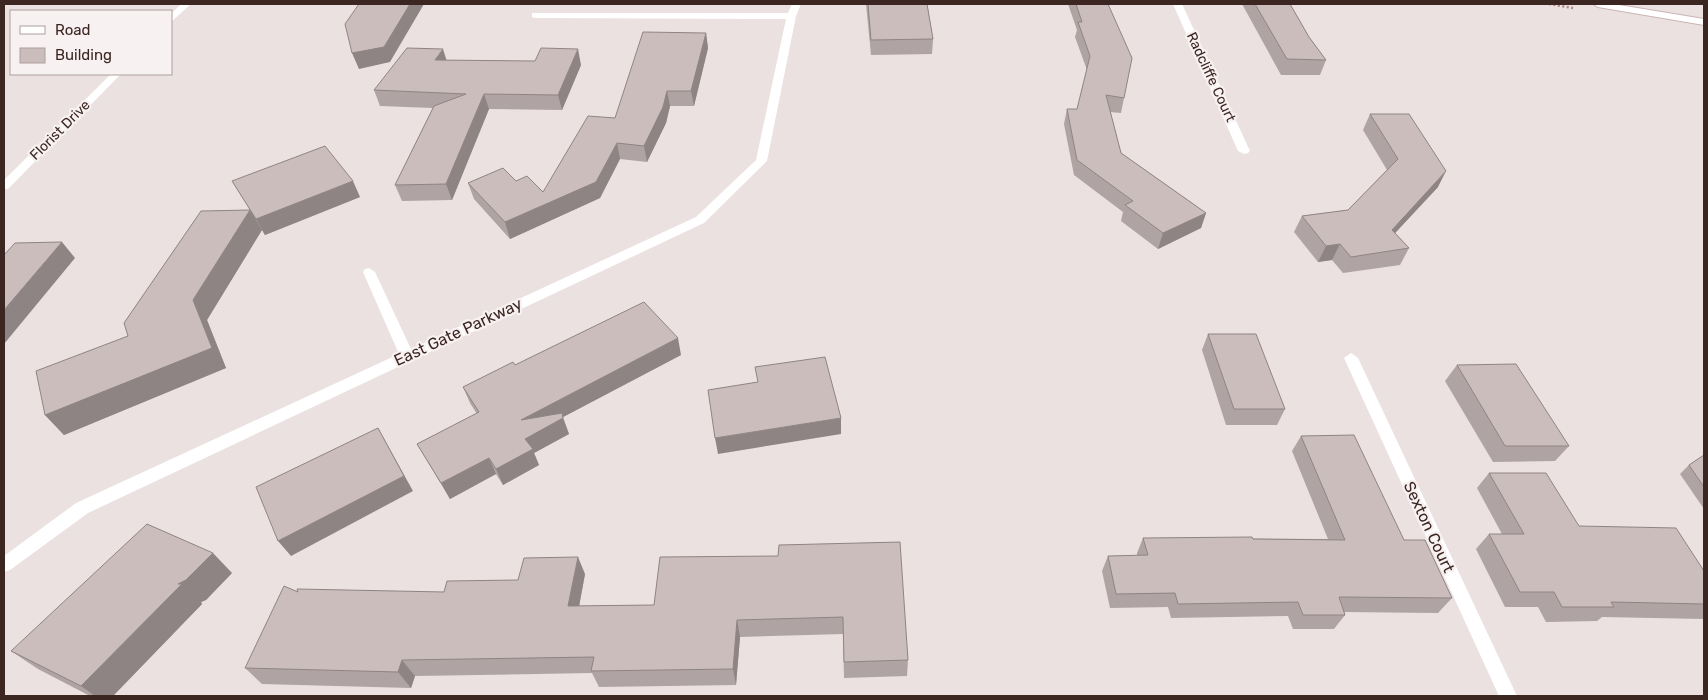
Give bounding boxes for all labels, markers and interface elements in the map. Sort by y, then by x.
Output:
legend [10,10,172,75]
text: Road [55,21,91,39]
street label: Radcliffe Court [1183,29,1239,125]
text: Building [55,46,112,64]
street label: Florist Drive [26,96,94,164]
street label: East Gate Parkway [391,294,525,370]
street label: Sexton Court [1400,478,1458,576]

